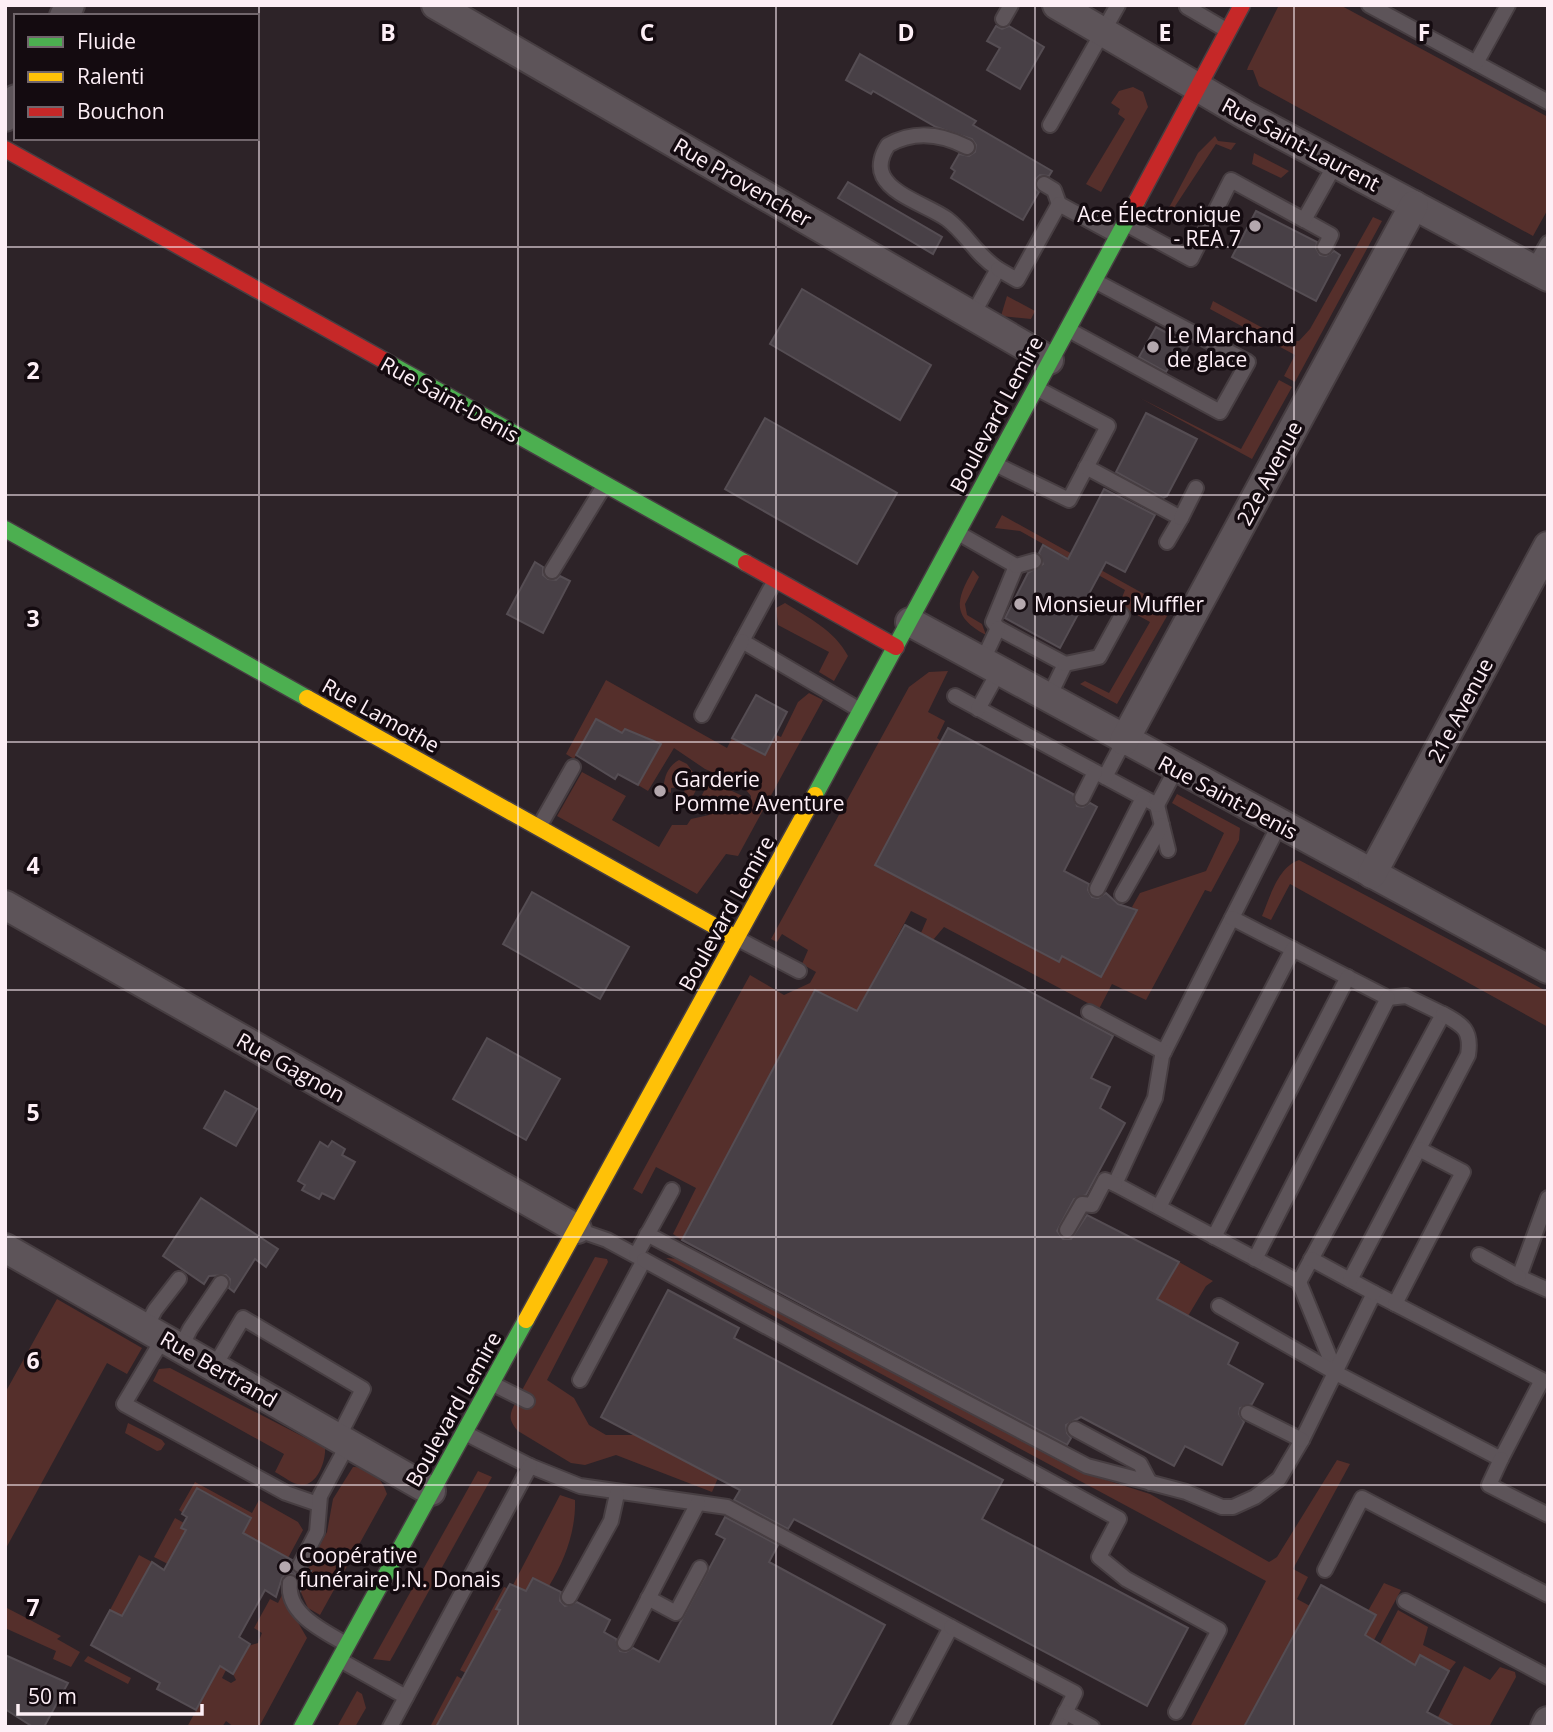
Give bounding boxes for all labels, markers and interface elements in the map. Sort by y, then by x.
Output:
legend [14,14,259,140]
text: B [380,16,396,48]
text: C [640,16,654,48]
text: D [897,16,915,48]
text: E [1159,16,1171,48]
text: F [1418,16,1430,48]
text: Fluide [77,27,136,55]
text: Ralenti [77,62,144,90]
street label: Rue Saint-Laurent [1217,91,1385,197]
text: Bouchon [77,97,165,125]
street label: Rue Provencher [669,131,818,233]
place label: Ace Électronique - REA 7 [1077,200,1241,252]
marker: Ace Électronique - REA 7 [1247,218,1263,234]
place label: Le Marchand de glace [1167,321,1295,373]
street label: Boulevard Lemire [943,331,1049,497]
marker: Le Marchand de glace [1145,339,1161,355]
street label: Rue Saint-Denis [376,349,524,449]
text: 2 [26,354,40,386]
street label: 22e Avenue [1230,416,1308,530]
place label: Monsieur Muffler [1034,590,1204,618]
marker: Monsieur Muffler [1012,596,1028,612]
text: 3 [26,602,40,634]
street label: 21e Avenue [1421,653,1499,767]
street label: Rue Lamothe [317,671,445,759]
street label: Rue Saint-Denis [1153,749,1303,845]
place label: Garderie Pomme Aventure [674,765,845,817]
marker: Garderie Pomme Aventure [652,783,668,799]
street label: Boulevard Lemire [672,831,780,995]
text: 4 [26,849,40,881]
street label: Rue Gagnon [232,1026,350,1108]
text: 5 [26,1096,40,1128]
street label: Rue Bertrand [155,1324,283,1414]
street label: Boulevard Lemire [399,1327,507,1491]
text: 6 [26,1344,40,1376]
place label: Coopérative funéraire J.N. Donais [299,1541,501,1593]
marker: Coopérative funéraire J.N. Donais [277,1559,293,1575]
text: 7 [26,1591,40,1623]
scale bar [18,1672,201,1716]
text: 50 m [28,1682,77,1710]

